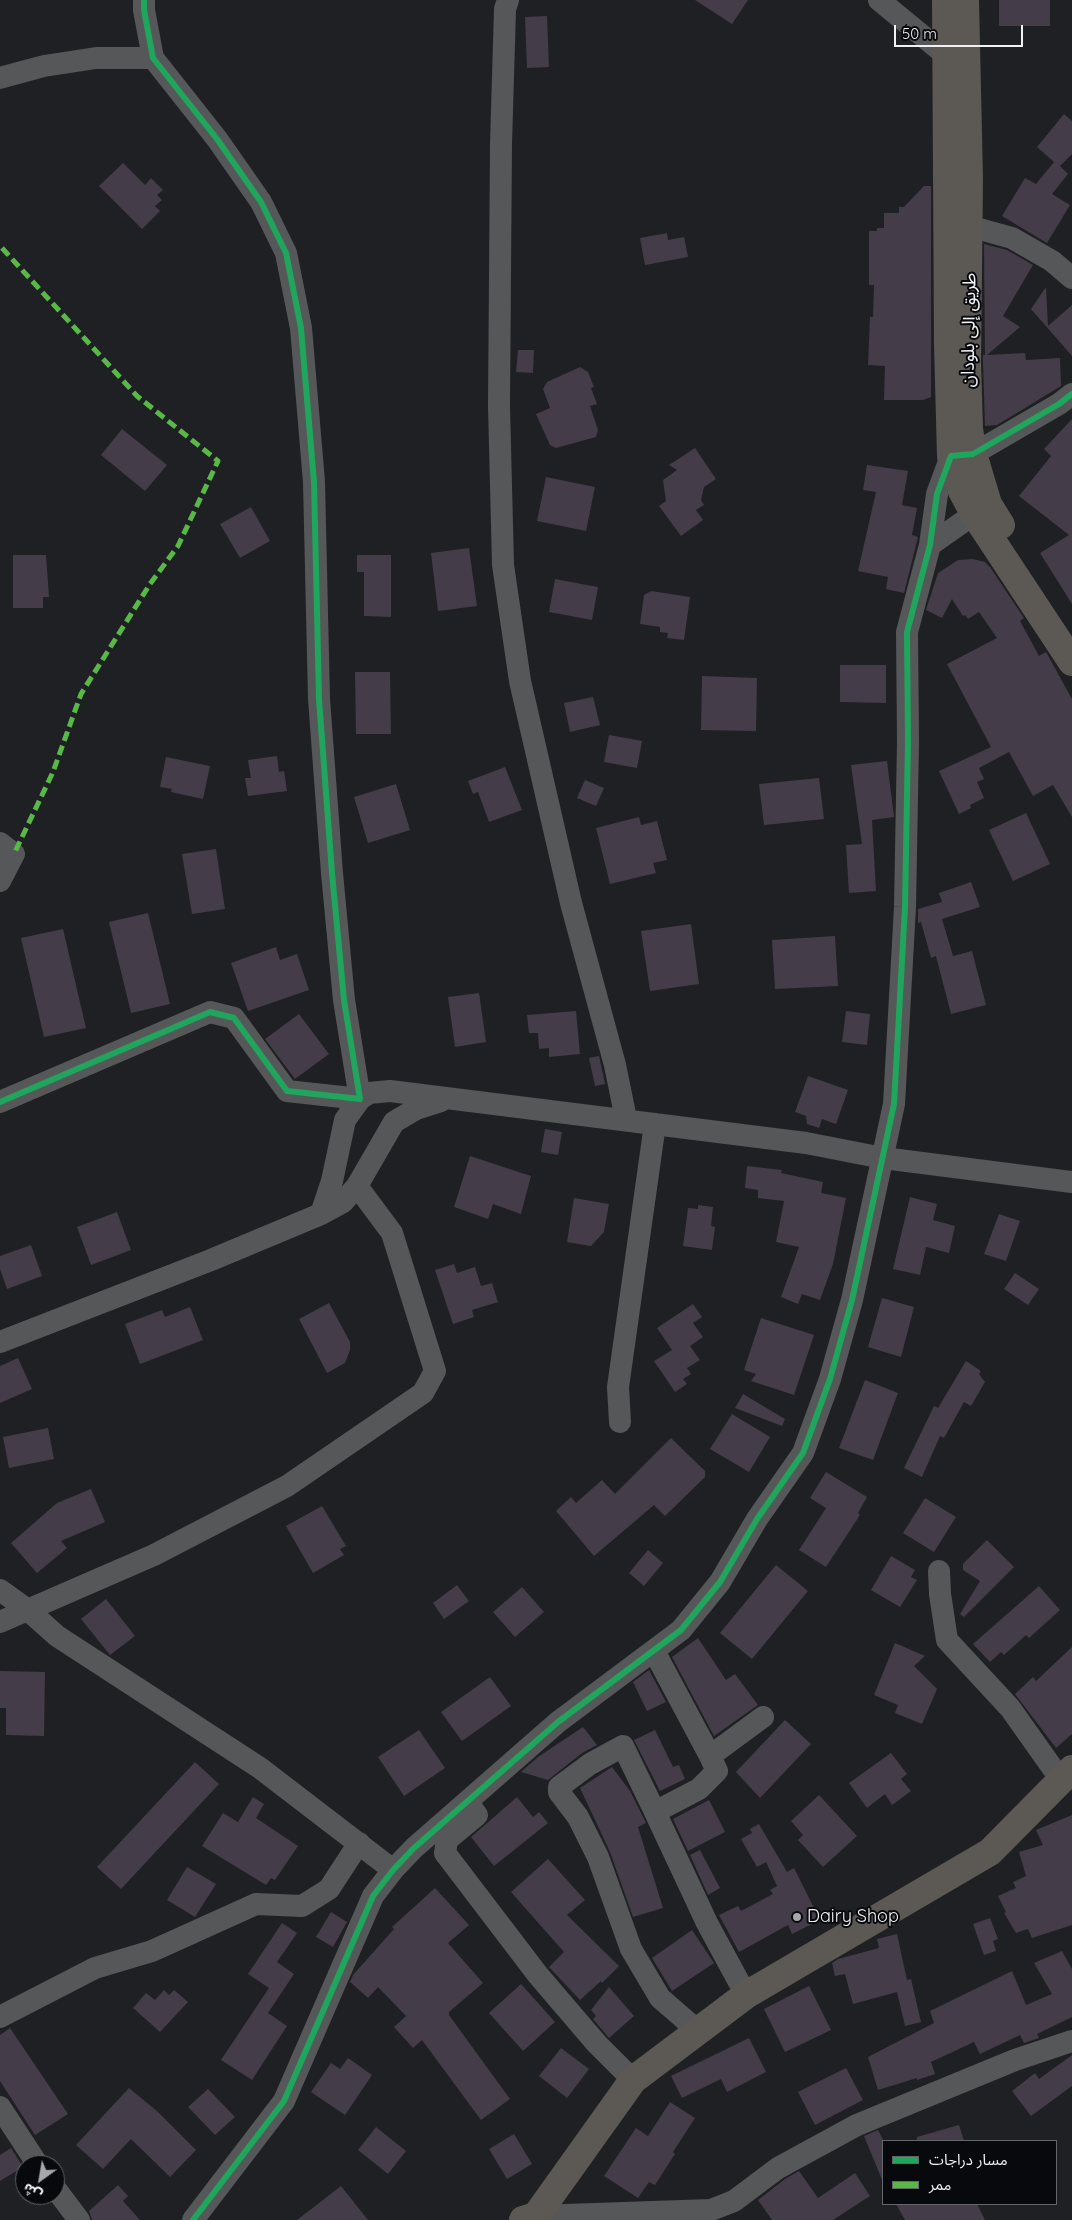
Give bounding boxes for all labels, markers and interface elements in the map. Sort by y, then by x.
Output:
scale bar [897,15,1026,47]
text: 50 m [902,24,937,43]
street label: طريق إلى بلودان [957,273,981,387]
place label: Dairy Shop [807,1906,899,1928]
marker: Dairy Shop [791,1911,803,1923]
legend [882,2140,1057,2205]
text: مسار دراجات [929,2150,1008,2169]
north arrow [15,2155,65,2205]
text: ممر [929,2175,952,2194]
text: ش [20,2179,45,2205]

